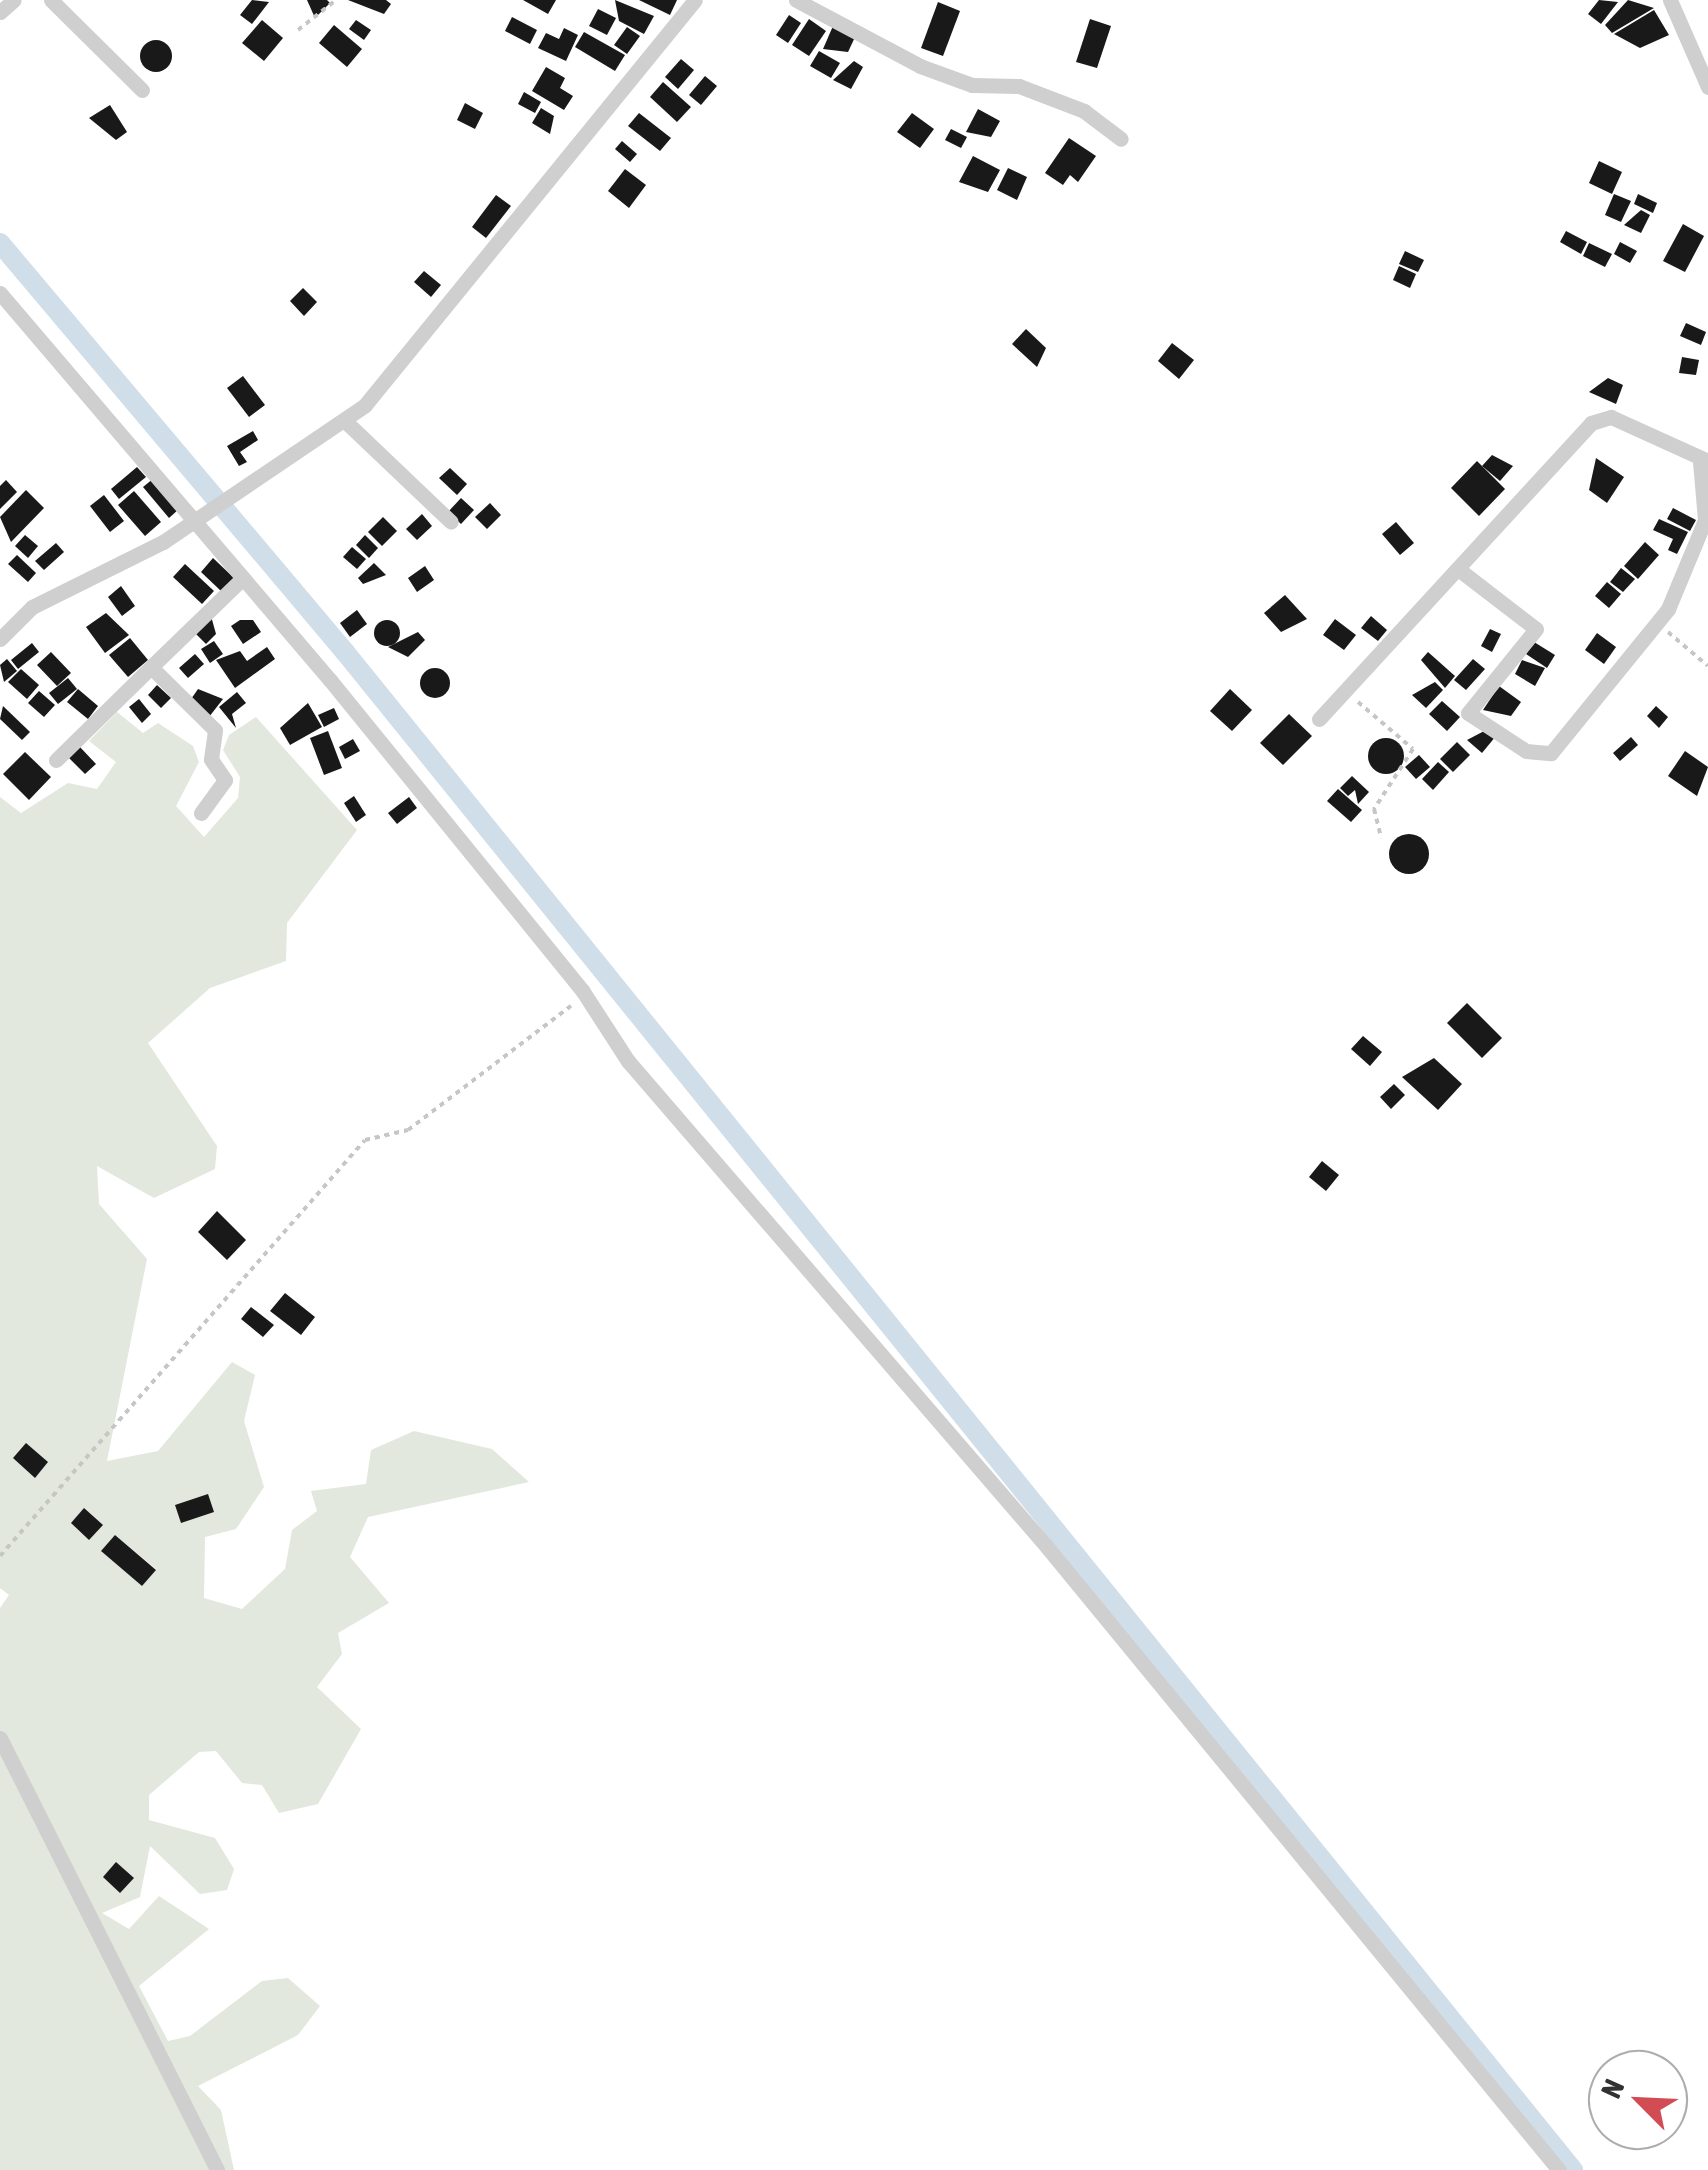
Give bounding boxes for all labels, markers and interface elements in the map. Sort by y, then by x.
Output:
north arrow [1588,2050,1688,2150]
text: N [1594,2075,1630,2103]

